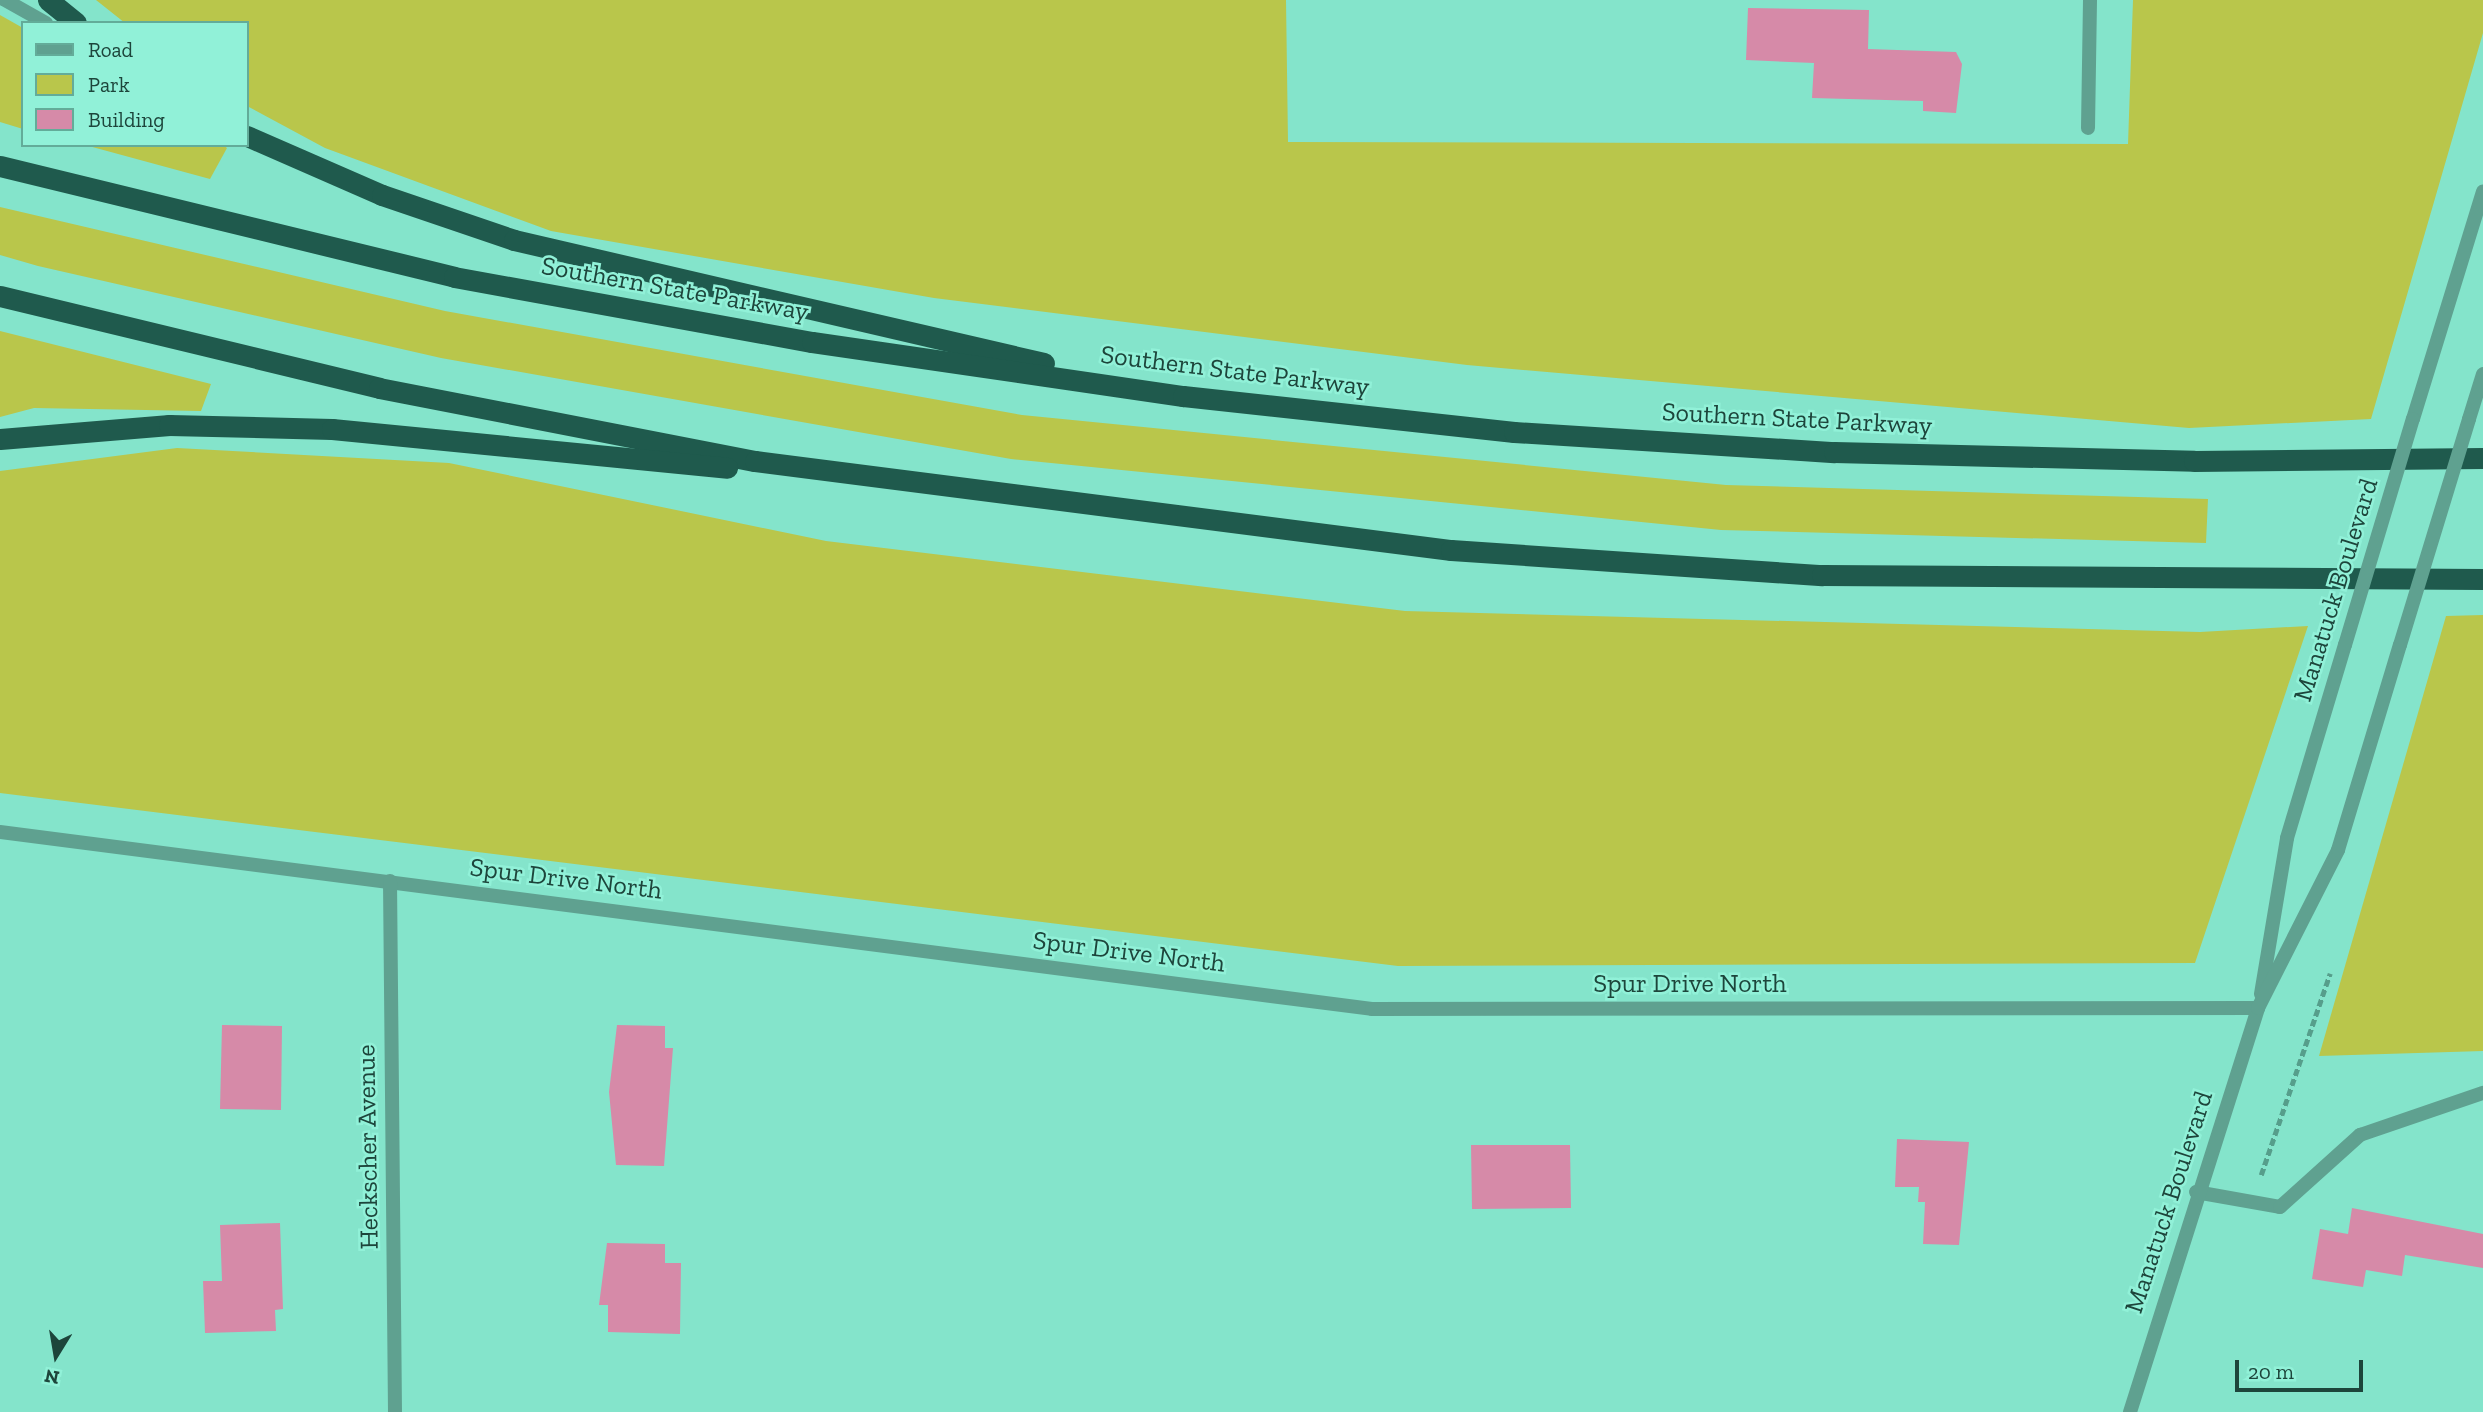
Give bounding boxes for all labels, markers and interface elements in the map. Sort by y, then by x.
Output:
legend [21,21,248,147]
text: Road [88,37,133,62]
text: Park [88,72,130,97]
text: Building [88,107,165,132]
street label: Southern State Parkway [539,250,811,328]
street label: Southern State Parkway [1099,339,1371,403]
street label: Southern State Parkway [1661,396,1933,442]
street label: Manatuck Boulevard [2287,475,2385,705]
street label: Spur Drive North [468,852,664,906]
street label: Spur Drive North [1031,925,1227,979]
street label: Spur Drive North [1593,968,1787,1000]
street label: Heckscher Avenue [351,1044,385,1250]
street label: Manatuck Boulevard [2118,1087,2220,1317]
north arrow [21,1321,91,1391]
scale bar [2238,1346,2366,1390]
text: 20 m [2248,1359,2294,1384]
text: N [43,1364,61,1390]

